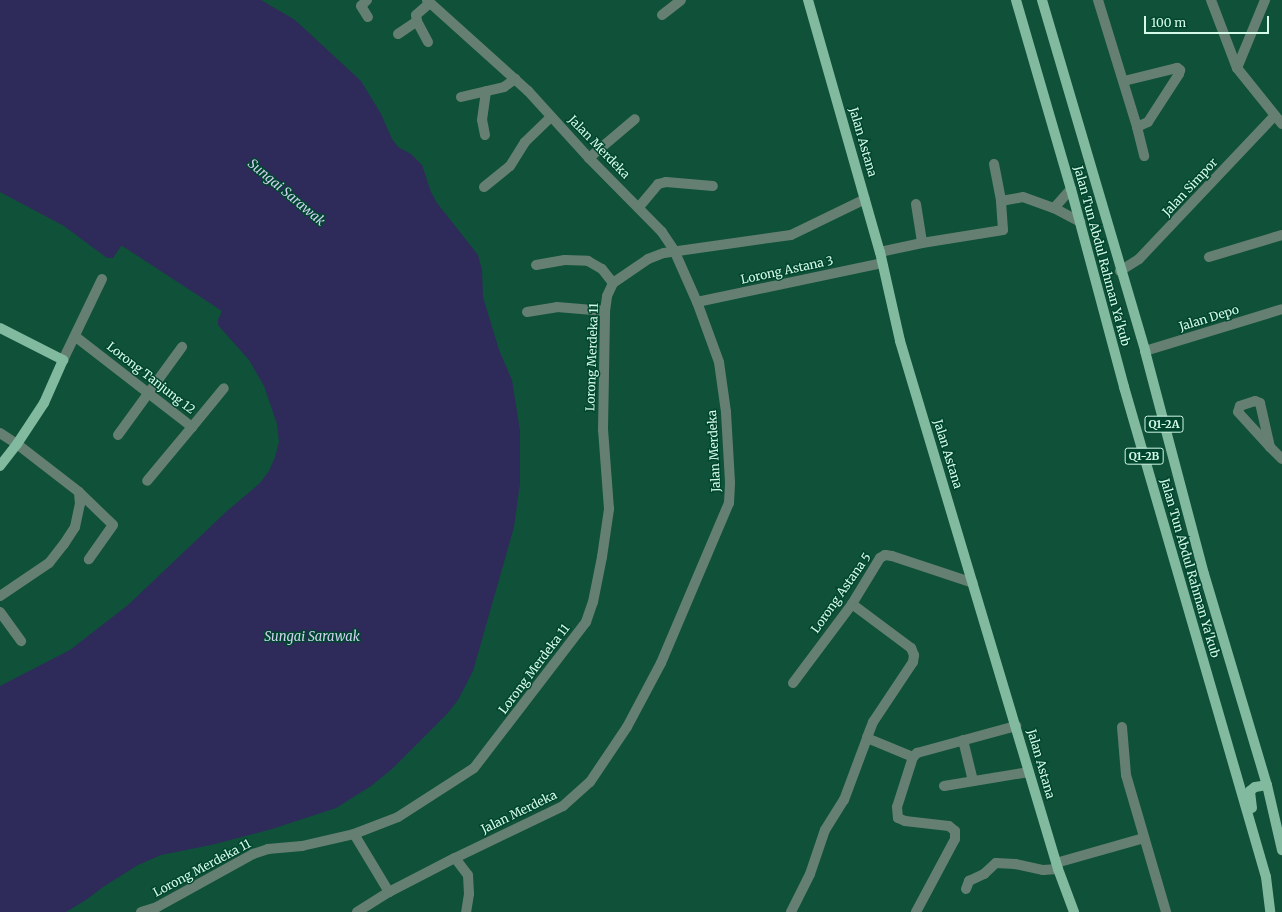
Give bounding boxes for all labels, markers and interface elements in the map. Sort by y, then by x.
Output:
scale bar [1146,8,1271,34]
text: 100 m [1151,15,1186,30]
street label: Jalan Astana [846,106,880,178]
street label: Jalan Merdeka [565,112,633,182]
street label: Jalan Simpor [1159,155,1221,219]
water label: Sungai Sarawak [244,156,328,230]
street label: Jalan Tun Abdul Rahman Ya'kub [1071,164,1133,348]
street label: Lorong Astana 3 [739,253,835,287]
street label: Jalan Depo [1177,302,1241,334]
street label: Lorong Merdeka 11 [583,303,601,411]
street label: Lorong Tanjung 12 [104,339,198,417]
street label: Jalan Merdeka [705,410,723,492]
road number: Q1-2A [1144,415,1184,433]
street label: Jalan Astana [931,418,965,490]
road number: Q1-2B [1124,447,1164,465]
street label: Jalan Tun Abdul Rahman Ya'kub [1157,477,1223,659]
street label: Lorong Astana 5 [808,550,874,636]
street label: Lorong Merdeka 11 [496,621,572,717]
water label: Sungai Sarawak [264,629,360,645]
street label: Jalan Astana [1024,728,1058,800]
street label: Jalan Merdeka [479,788,559,836]
street label: Lorong Merdeka 11 [151,836,253,900]

